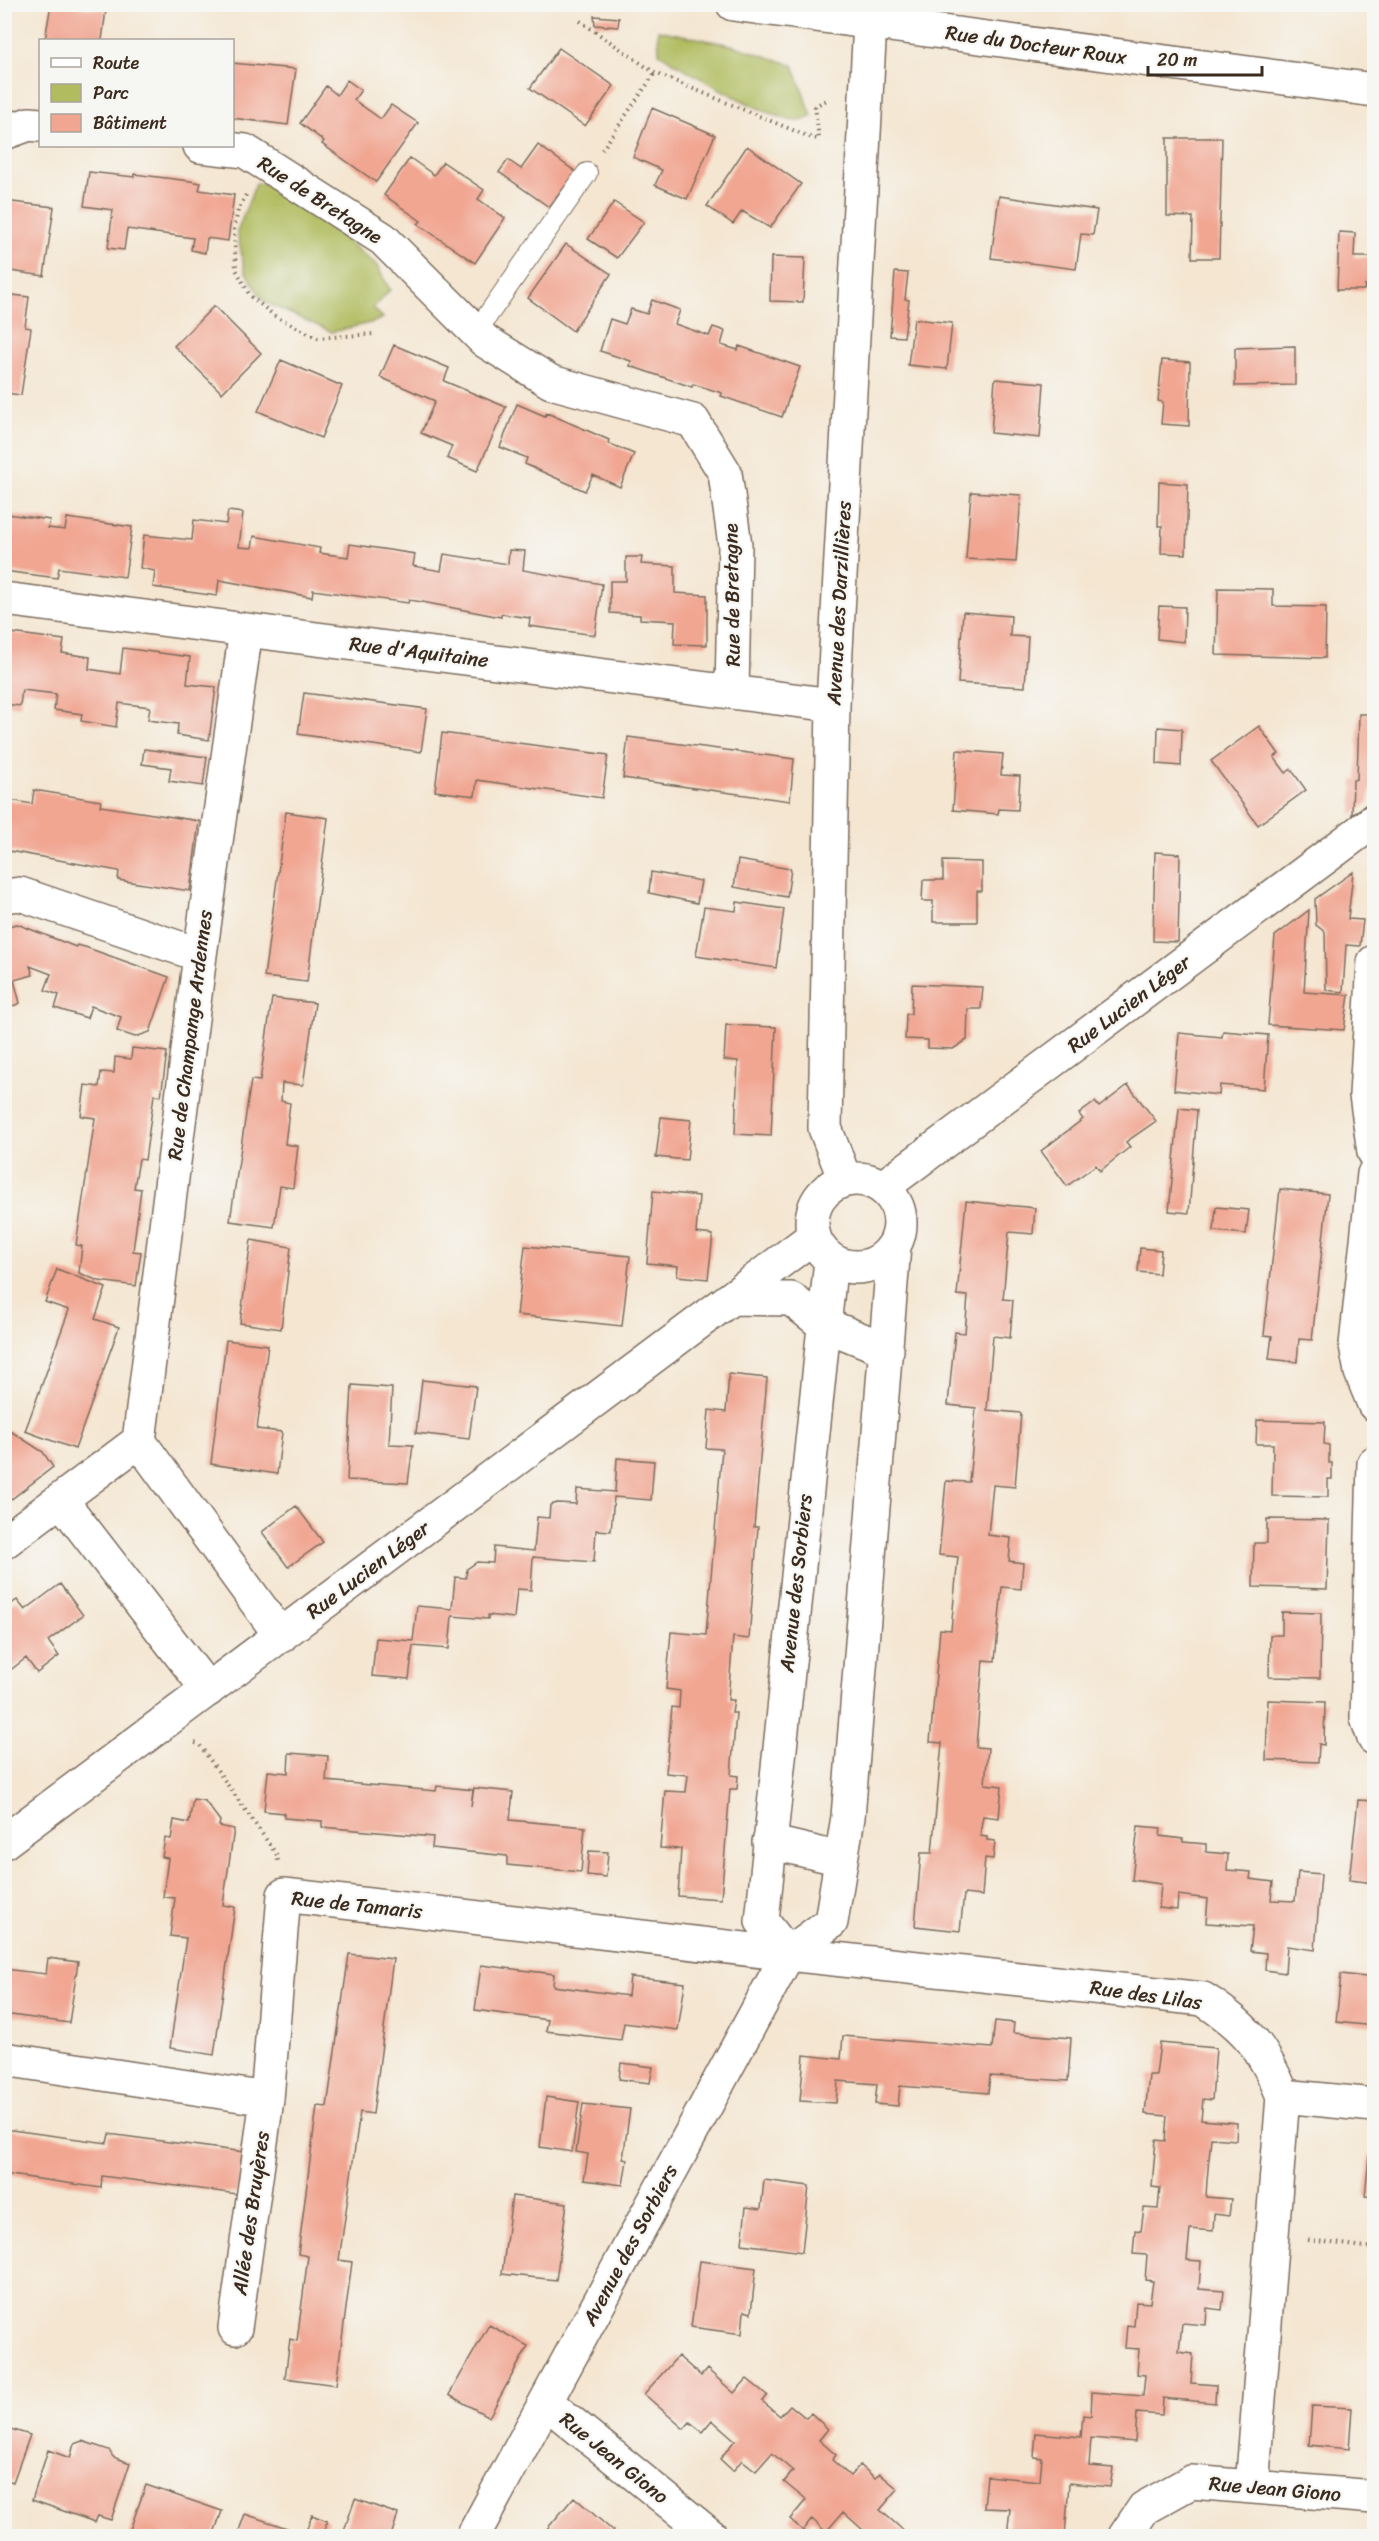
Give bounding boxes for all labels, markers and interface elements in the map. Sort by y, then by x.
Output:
street label: Rue du Docteur Roux [943,15,1130,75]
legend [39,39,234,147]
scale bar [1148,39,1262,77]
text: 20 m [1157,44,1197,76]
text: Route [93,47,140,79]
text: Parc [93,77,129,109]
text: Bâtiment [93,107,167,139]
street label: Rue de Bretagne [250,146,390,254]
street label: Avenue des Darzillières [816,499,862,707]
street label: Rue de Bretagne [713,523,751,667]
street label: Rue d'Aquitaine [347,626,491,678]
street label: Rue de Champange Ardennes [157,907,223,1162]
street label: Rue Lucien Léger [1060,945,1200,1062]
street label: Avenue des Sorbiers [769,1491,823,1675]
street label: Rue Lucien Léger [299,1511,439,1628]
street label: Rue de Tamaris [290,1881,425,1929]
street label: Rue des Lilas [1088,1970,1205,2020]
street label: Allée des Bruyères [222,2128,280,2298]
street label: Avenue des Sorbiers [572,2157,688,2333]
street label: Rue Jean Giono [552,2403,676,2513]
street label: Rue Jean Giono [1208,2466,1342,2512]

